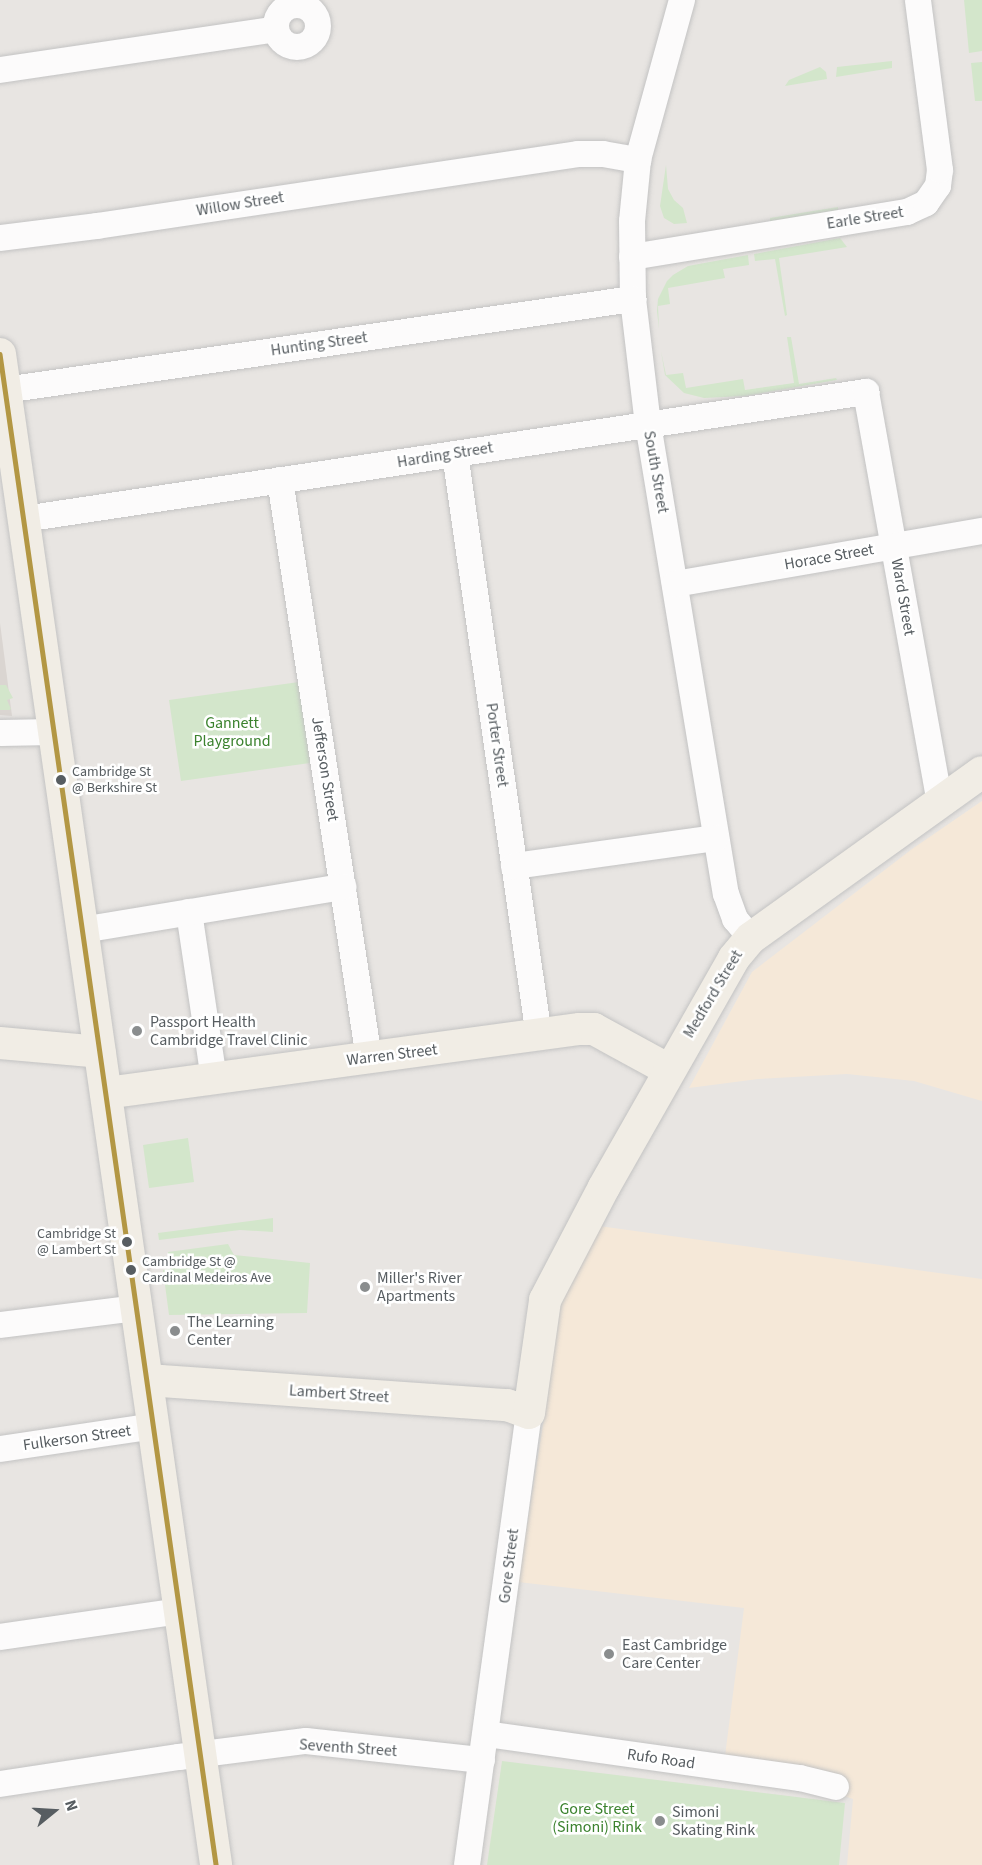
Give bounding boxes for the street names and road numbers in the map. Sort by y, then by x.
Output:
street label: Willow Street [195,188,285,220]
street label: Earle Street [825,202,905,234]
street label: Hunting Street [269,328,369,360]
street label: South Street [639,429,673,515]
street label: Harding Street [396,438,494,472]
street label: Horace Street [783,540,875,574]
street label: Ward Street [887,557,919,637]
street label: Porter Street [482,702,512,788]
street label: Jefferson Street [307,715,343,823]
street label: Medford Street [679,947,747,1041]
street label: Warren Street [346,1040,438,1070]
street label: Lambert Street [288,1381,390,1407]
street label: Fulkerson Street [22,1421,132,1455]
street label: Gore Street [495,1528,523,1604]
street label: Seventh Street [298,1735,398,1761]
street label: Rufo Road [626,1745,696,1773]

